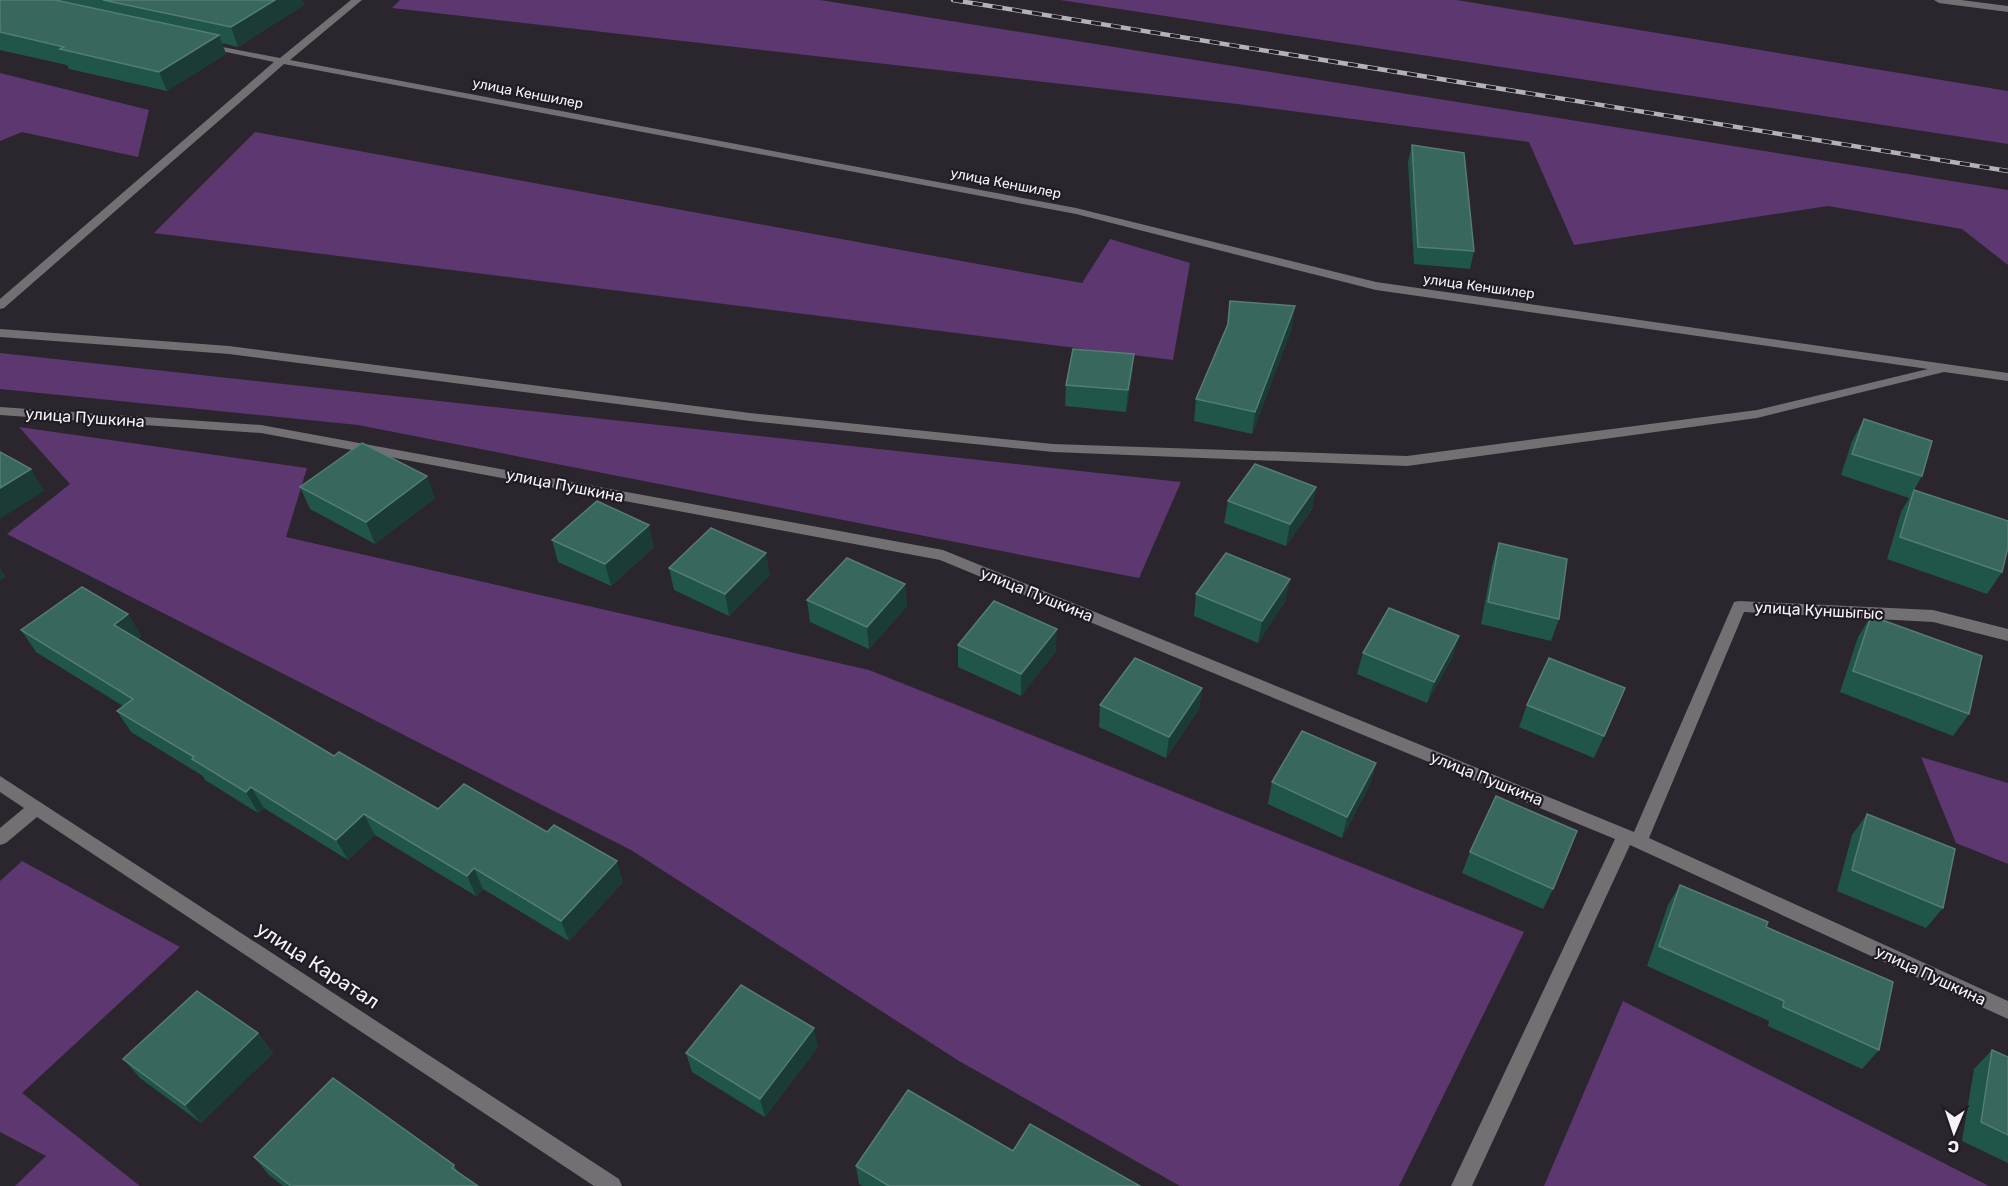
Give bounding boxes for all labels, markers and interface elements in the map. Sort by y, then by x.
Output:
street label: улица Кеншилер [471,74,585,113]
street label: улица Кеншилер [949,164,1063,203]
street label: улица Кеншилер [1422,270,1536,303]
street label: улица Пушкина [25,404,145,431]
street label: улица Пушкина [504,465,625,506]
street label: улица Пушкина [978,563,1096,626]
street label: улица Куншыгыс [1754,598,1884,623]
street label: улица Пушкина [1428,747,1546,810]
street label: улица Каратал [252,916,384,1014]
street label: улица Пушкина [1873,942,1989,1009]
north arrow [1924,1102,1984,1162]
text: С [1948,1137,1959,1156]

